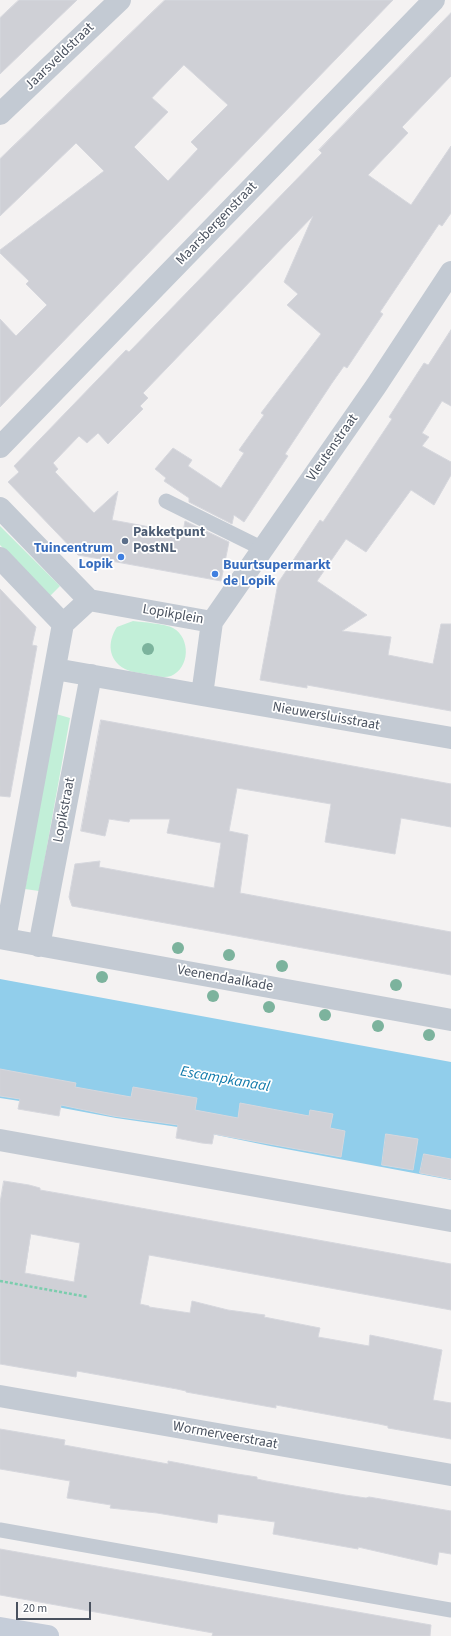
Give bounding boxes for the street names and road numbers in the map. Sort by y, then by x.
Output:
street label: Jaarsveldstraat [22,20,98,94]
street label: Maarsbergenstraat [173,179,261,269]
street label: Vleutenstraat [304,411,362,485]
street label: Lopikplein [141,601,205,629]
street label: Nieuwersluisstraat [271,699,381,735]
street label: Lopikstraat [50,776,80,844]
street label: Veenendaalkade [176,962,274,996]
street label: Wormerveerstraat [171,1419,279,1453]

